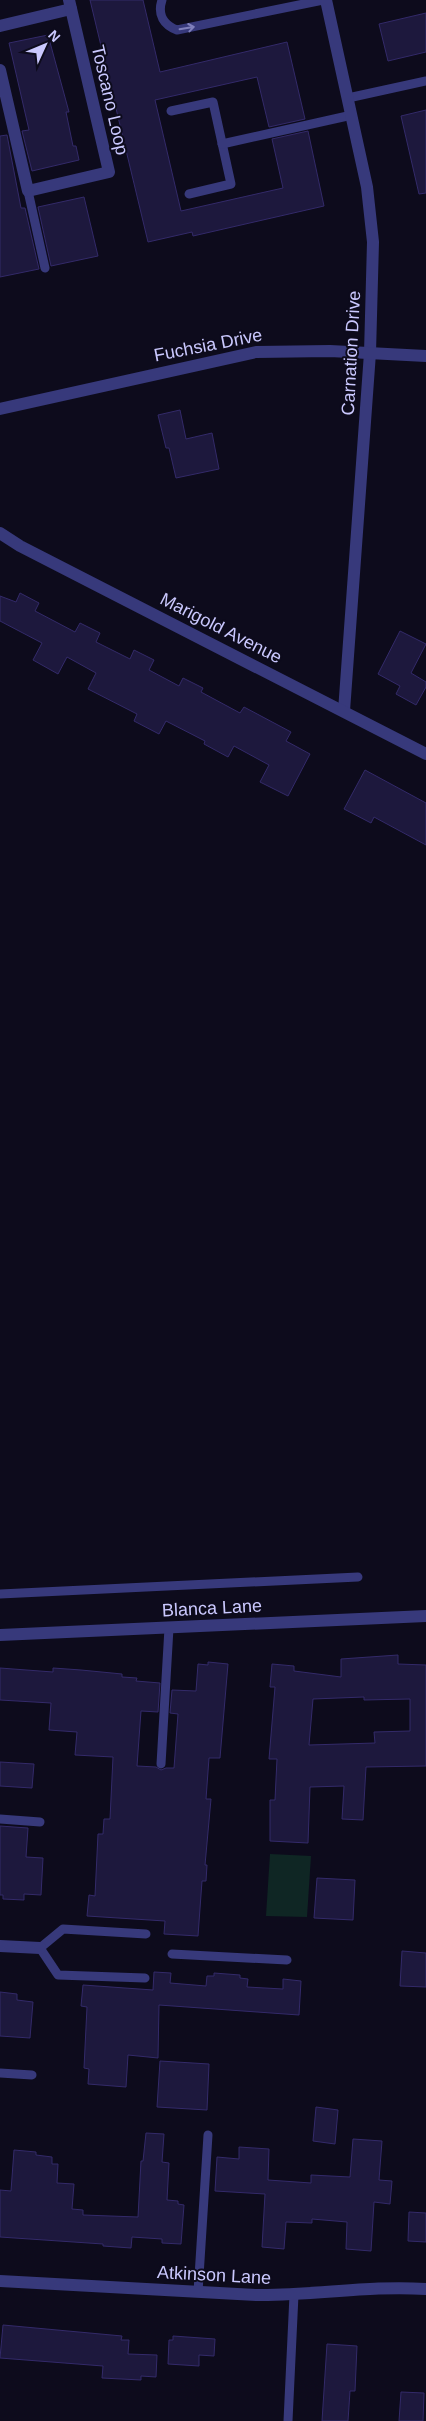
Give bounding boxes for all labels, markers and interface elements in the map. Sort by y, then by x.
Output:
north arrow [20,20,70,70]
one-way arrow [179,23,195,33]
text: N [45,27,64,45]
street label: Toscano Loop [88,43,132,157]
street label: Carnation Drive [338,290,364,416]
street label: Fuchsia Drive [152,325,264,365]
street label: Marigold Avenue [157,589,285,667]
street label: Blanca Lane [161,1595,263,1621]
street label: Atkinson Lane [157,2262,271,2288]

